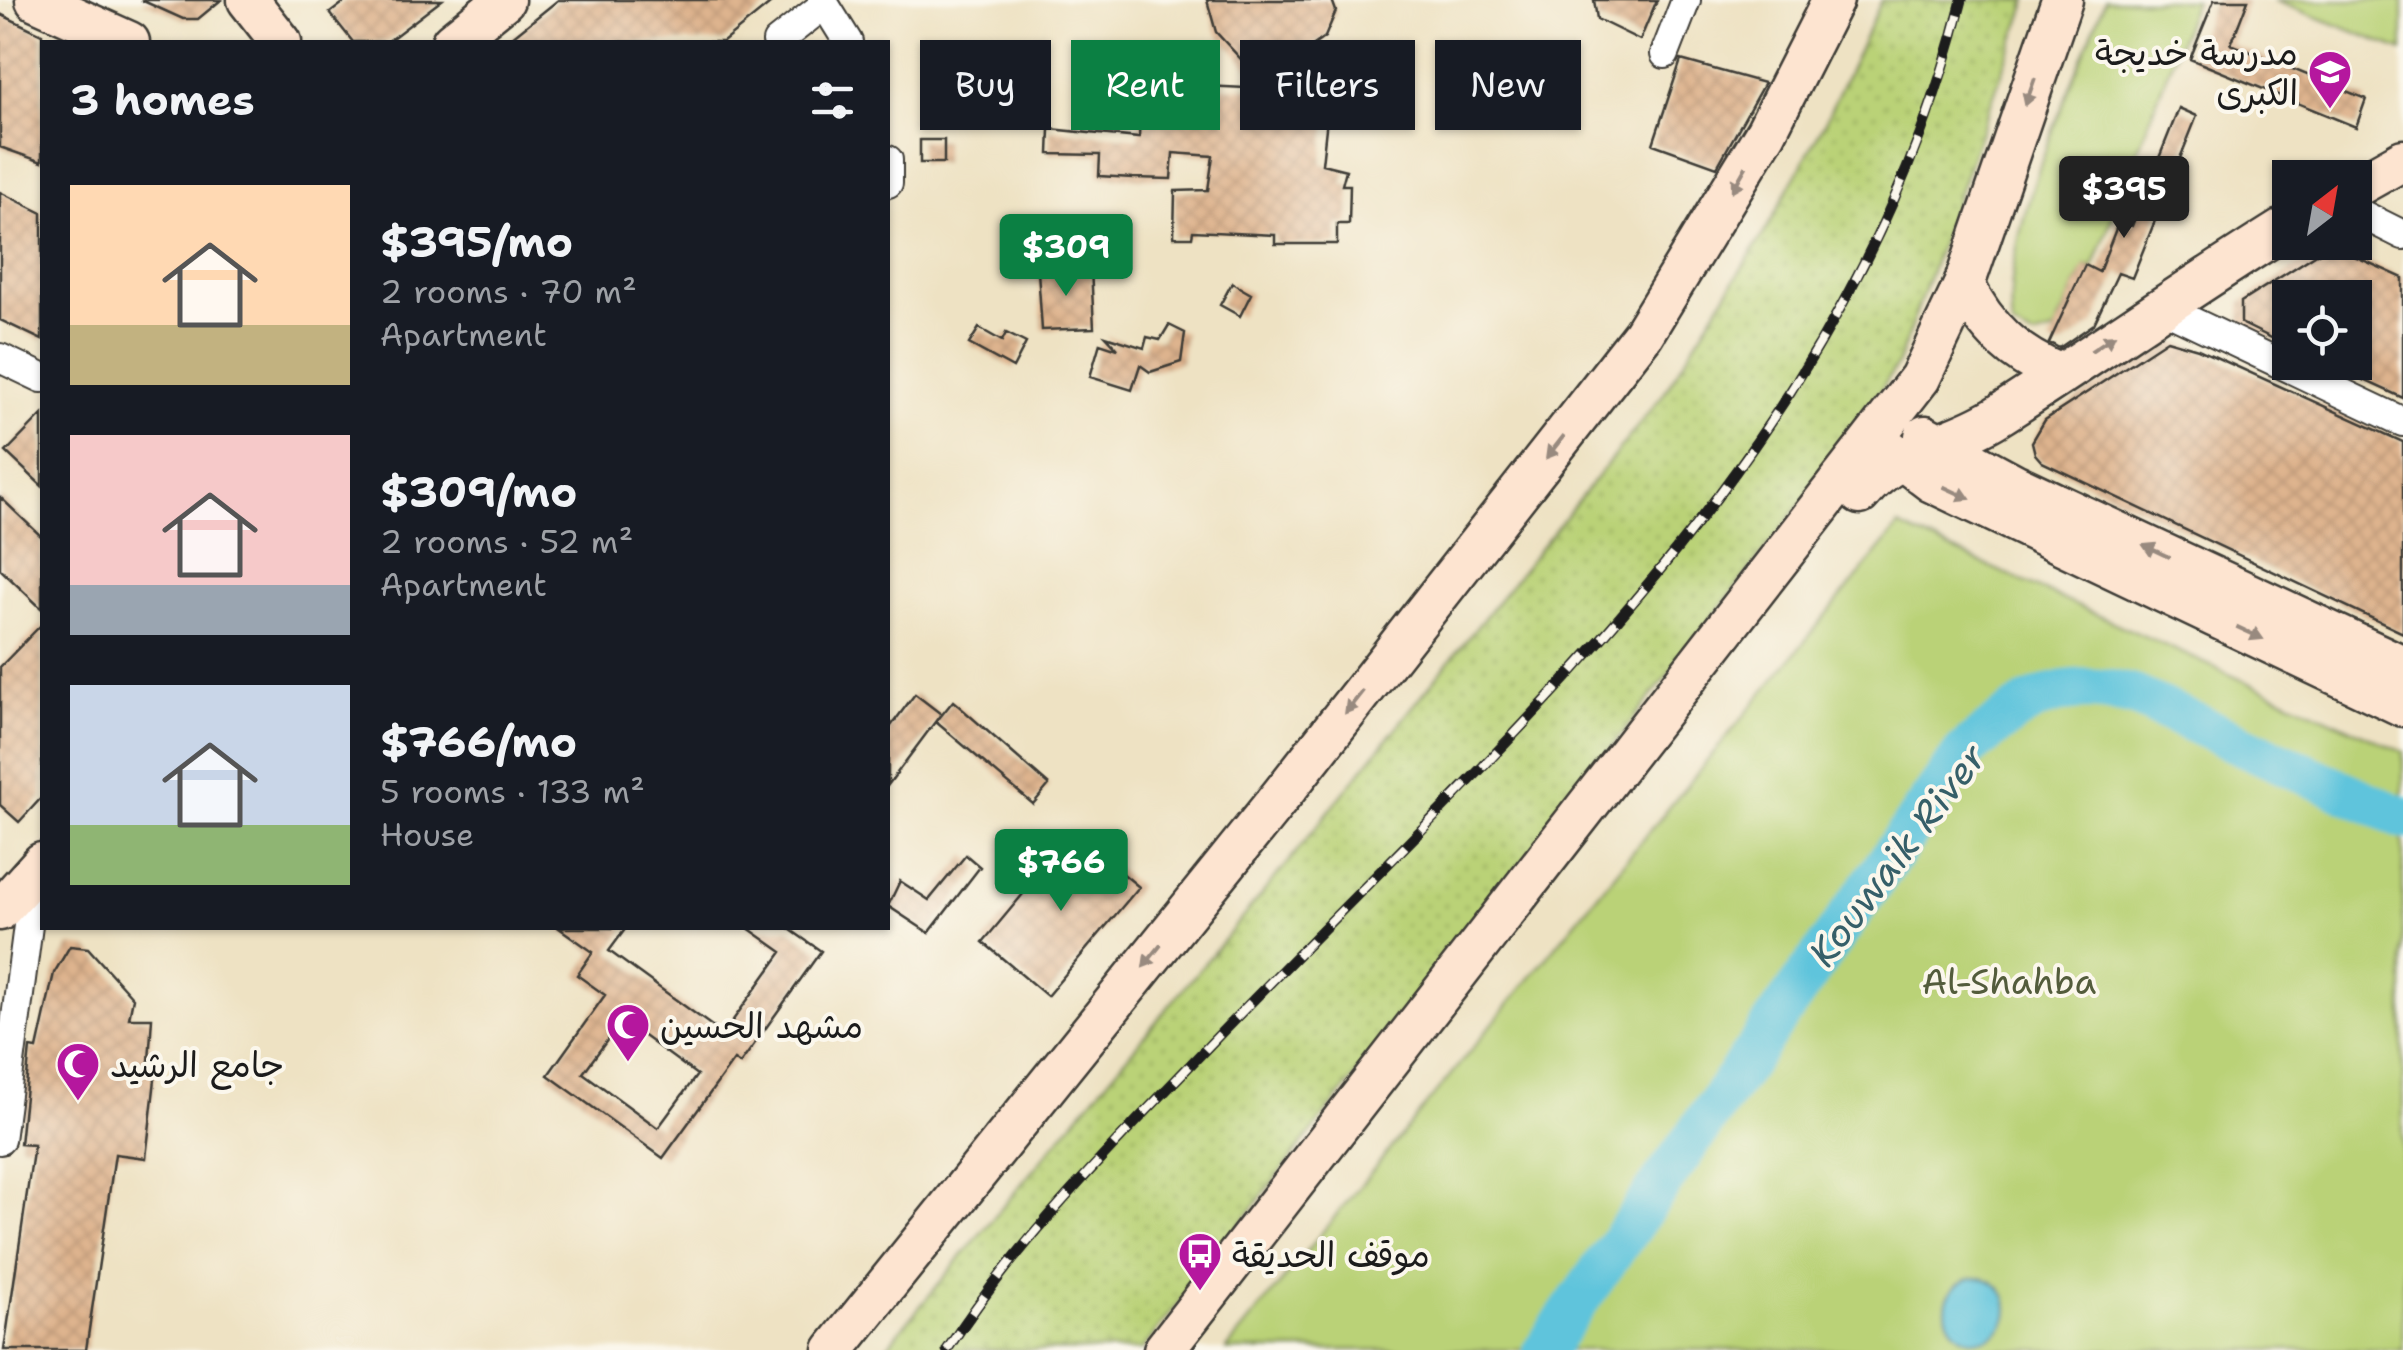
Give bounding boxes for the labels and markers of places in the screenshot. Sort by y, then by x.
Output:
place label: مدرسة خديجة الكبرى [2095,29,2298,116]
school or university icon: مدرسة خديجة الكبرى [2307,49,2353,110]
pin: $395 [2065,156,2183,241]
pin: $309 [1007,214,1125,299]
pin: $766 [1002,829,1120,914]
mosque icon: مشهد الحسين [605,1002,651,1063]
place label: مشهد الحسين [660,1002,863,1049]
mosque icon: جامع الرشيد [55,1041,101,1102]
place label: جامع الرشيد [110,1041,284,1090]
bus stop icon: موقف الحديقة [1177,1231,1223,1292]
place label: موقف الحديقة [1232,1231,1430,1278]

